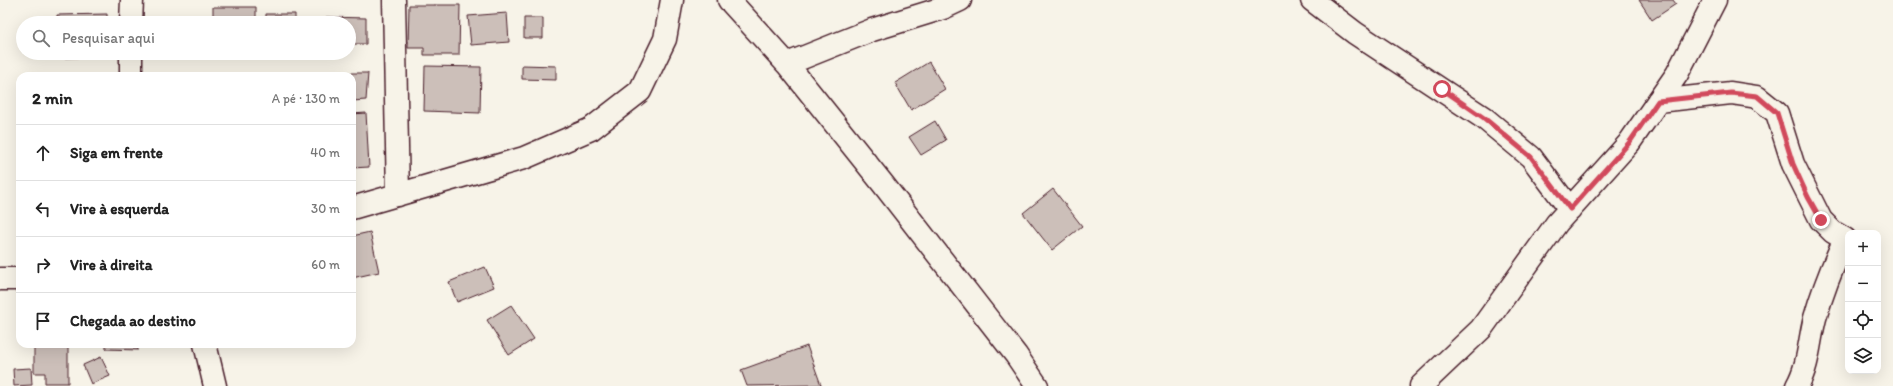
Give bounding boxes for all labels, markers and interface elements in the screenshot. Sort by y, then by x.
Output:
search box [16,16,356,60]
icon: search [30,27,52,49]
text: Pesquisar aqui [62,29,155,47]
route start [1433,80,1451,98]
text: 2 min [32,88,72,108]
text: A pé · 130 m [272,91,340,106]
icon: ahead [32,142,54,164]
text: Siga em frente [70,144,163,162]
text: 40 m [310,145,340,160]
icon: left [32,198,54,220]
text: Vire à esquerda [70,200,169,218]
text: 30 m [311,201,340,216]
route end [1812,211,1830,229]
map controls [1845,230,1881,374]
button: + [1845,230,1881,266]
icon: right [32,254,54,276]
text: Vire à direita [70,256,153,274]
text: 60 m [311,257,340,272]
button: − [1845,266,1881,302]
button: locate [1845,302,1881,338]
icon: arrive [32,310,54,332]
text: Chegada ao destino [70,312,196,330]
button: layers [1845,338,1881,374]

